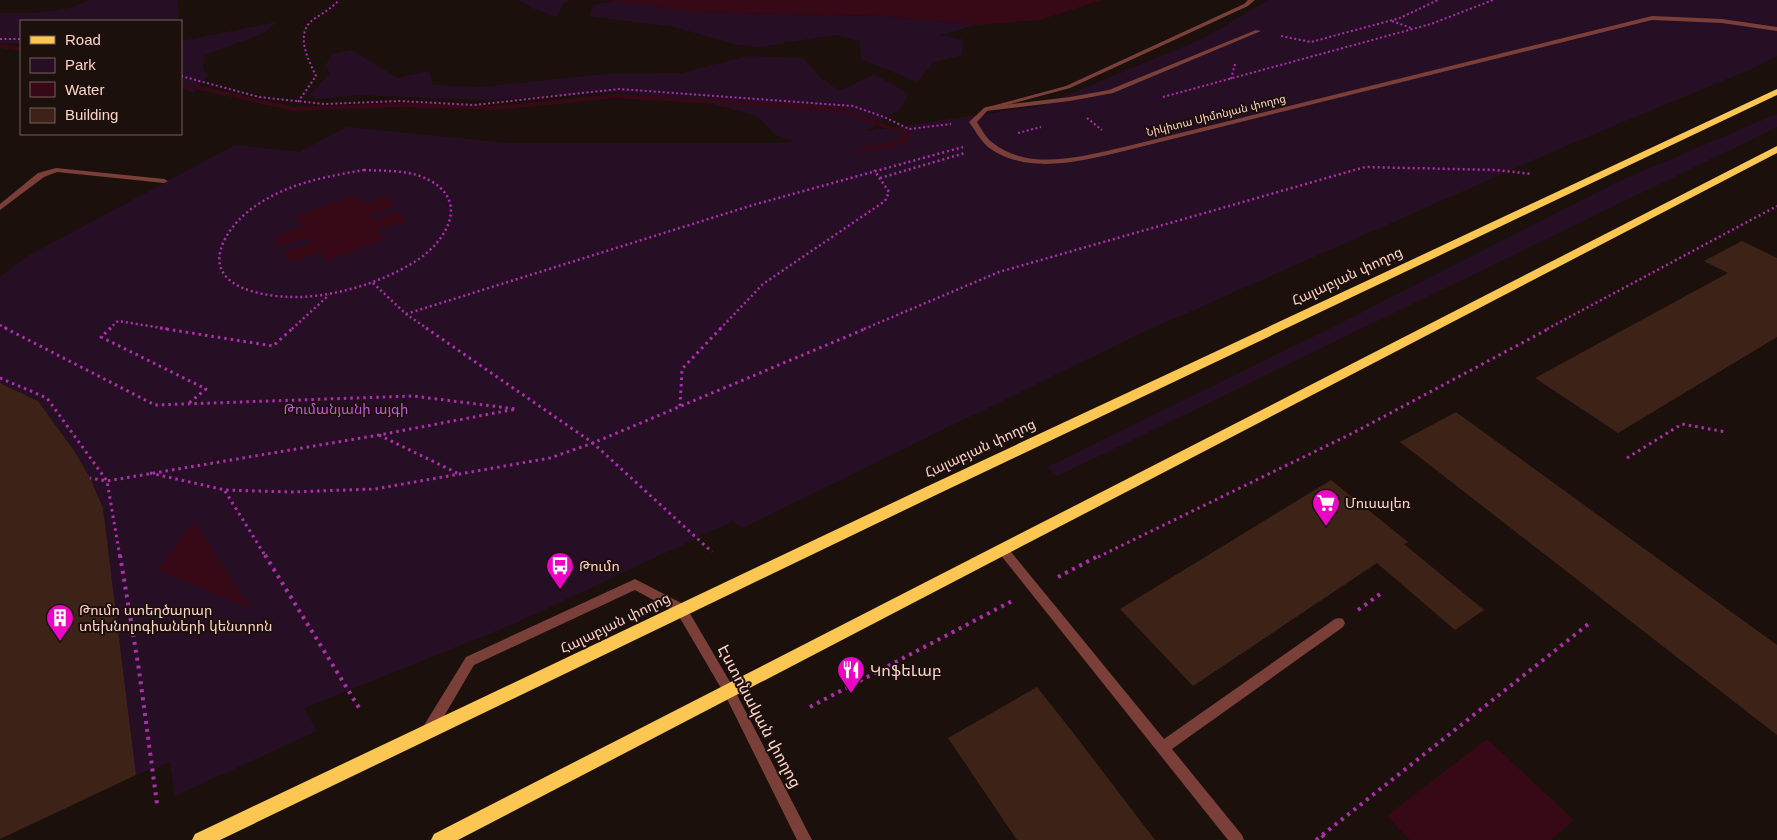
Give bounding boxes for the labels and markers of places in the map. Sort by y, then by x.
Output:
supermarket icon: Մուսալեռ [1311,488,1341,527]
place label: Մուսալեռ [1345,495,1411,511]
bus stop icon: Թումո [545,551,575,590]
place label: Թումո [579,558,620,574]
place label: Թումո ստեղծարար տեխնոլոգիաների կենտրոն [79,602,273,634]
building icon: Թումո ստեղծարար տեխնոլոգիաների կենտրոն [45,603,75,642]
restaurant icon: ԿոֆեԼաբ [836,655,866,694]
place label: ԿոֆեԼաբ [870,662,942,680]

